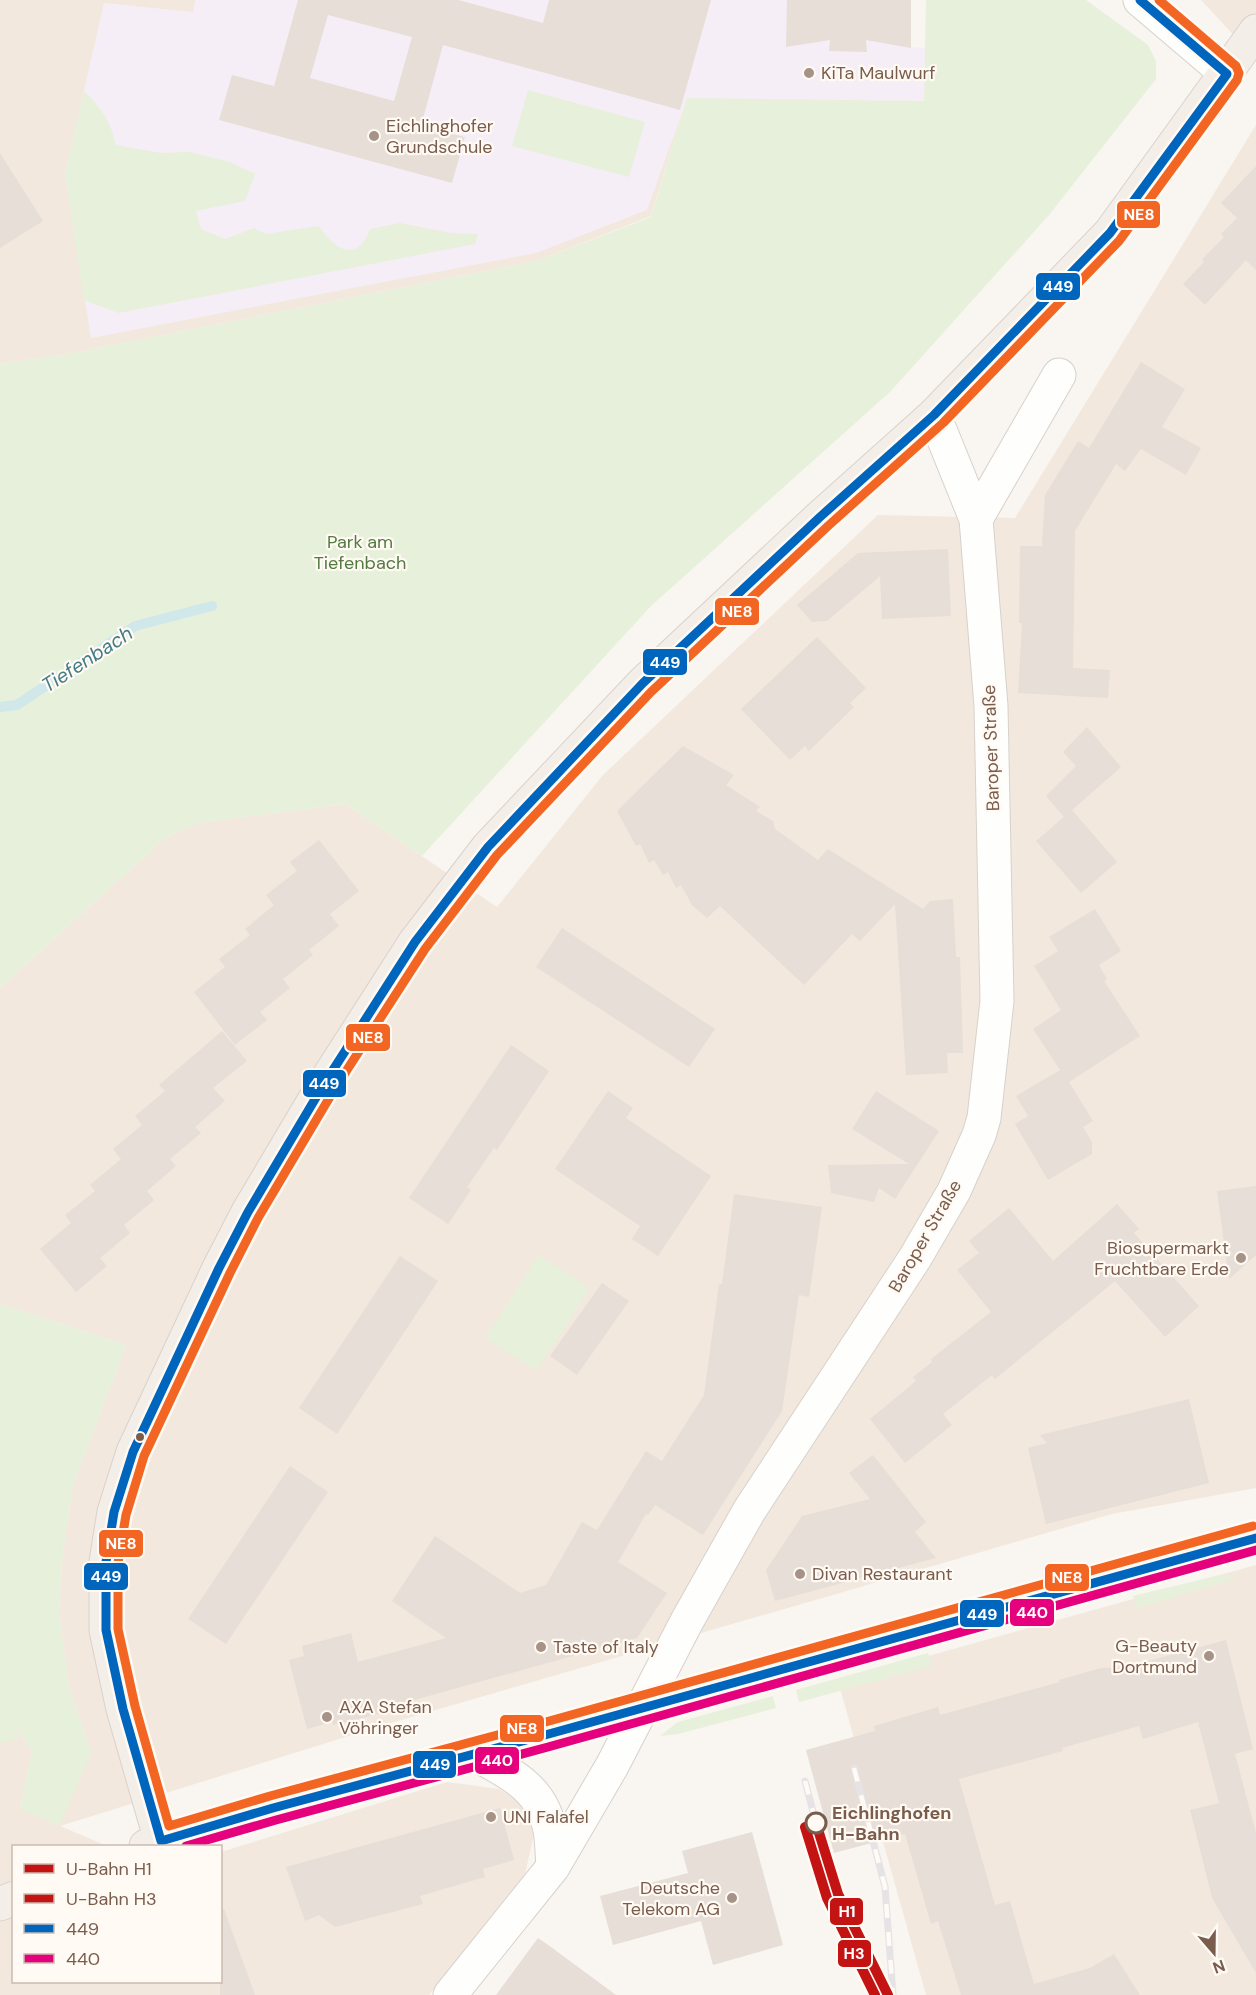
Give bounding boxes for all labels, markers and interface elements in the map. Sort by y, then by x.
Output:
place label: KiTa Maulwurf [821,61,935,85]
marker: KiTa Maulwurf [802,66,816,80]
place label: Eichlinghofer Grundschule [386,114,494,159]
marker: Eichlinghofer Grundschule [367,129,381,143]
line badge: NE8 [1116,200,1161,229]
text: NE8 [1123,204,1155,225]
line badge: 449 [1035,272,1081,301]
text: 449 [1043,276,1073,297]
park label: Park am Tiefenbach [314,530,406,575]
line badge: NE8 [714,597,760,626]
text: NE8 [721,601,753,622]
water label: Tiefenbach [37,620,137,698]
line badge: 449 [642,648,688,676]
text: 449 [650,652,680,673]
street label: Baroper Straße [977,684,1005,812]
line badge: NE8 [345,1023,391,1052]
text: NE8 [352,1027,384,1048]
line badge: 449 [302,1069,347,1098]
text: 449 [309,1073,339,1094]
street label: Baroper Straße [883,1175,967,1297]
place label: Biosupermarkt Fruchtbare Erde [1094,1236,1229,1281]
marker: Biosupermarkt Fruchtbare Erde [1234,1251,1248,1265]
unlabelled marker [134,1431,146,1443]
line badge: NE8 [98,1529,144,1558]
text: NE8 [105,1533,137,1554]
line badge: 449 [83,1562,129,1591]
place label: Divan Restaurant [812,1562,953,1586]
line badge: NE8 [1044,1563,1090,1592]
text: 449 [91,1566,121,1587]
marker: Divan Restaurant [793,1567,807,1581]
text: NE8 [1051,1567,1083,1588]
line badge: 440 [1009,1598,1055,1627]
line badge: 449 [959,1599,1005,1628]
text: 440 [1016,1602,1048,1623]
text: 449 [967,1604,997,1625]
place label: G-Beauty Dortmund [1112,1634,1197,1679]
place label: Taste of Italy [553,1635,659,1659]
marker: Taste of Italy [534,1640,548,1654]
marker: G-Beauty Dortmund [1202,1649,1216,1663]
place label: AXA Stefan Vöhringer [339,1695,432,1740]
marker: AXA Stefan Vöhringer [320,1710,334,1724]
line badge: NE8 [499,1714,545,1743]
text: NE8 [506,1718,538,1739]
line badge: 440 [474,1746,520,1775]
line badge: 449 [412,1750,457,1779]
text: 440 [481,1750,513,1771]
text: 449 [420,1754,450,1775]
place label: Eichlinghofen H-Bahn [832,1801,951,1846]
place label: UNI Falafel [503,1805,589,1829]
marker: UNI Falafel [484,1810,498,1824]
marker: Eichlinghofen H-Bahn [805,1812,827,1834]
legend [12,1845,222,1983]
text: U-Bahn H1 [66,1857,152,1881]
place label: Deutsche Telekom AG [622,1876,720,1921]
text: U-Bahn H3 [66,1887,157,1911]
marker: Deutsche Telekom AG [725,1891,739,1905]
line badge: H1 [829,1897,864,1926]
text: H1 [838,1901,856,1922]
text: 449 [66,1917,99,1941]
north arrow [1184,1923,1244,1983]
line badge: H3 [837,1939,872,1968]
text: H3 [843,1943,865,1964]
text: 440 [66,1947,100,1971]
text: N [1210,1955,1228,1978]

